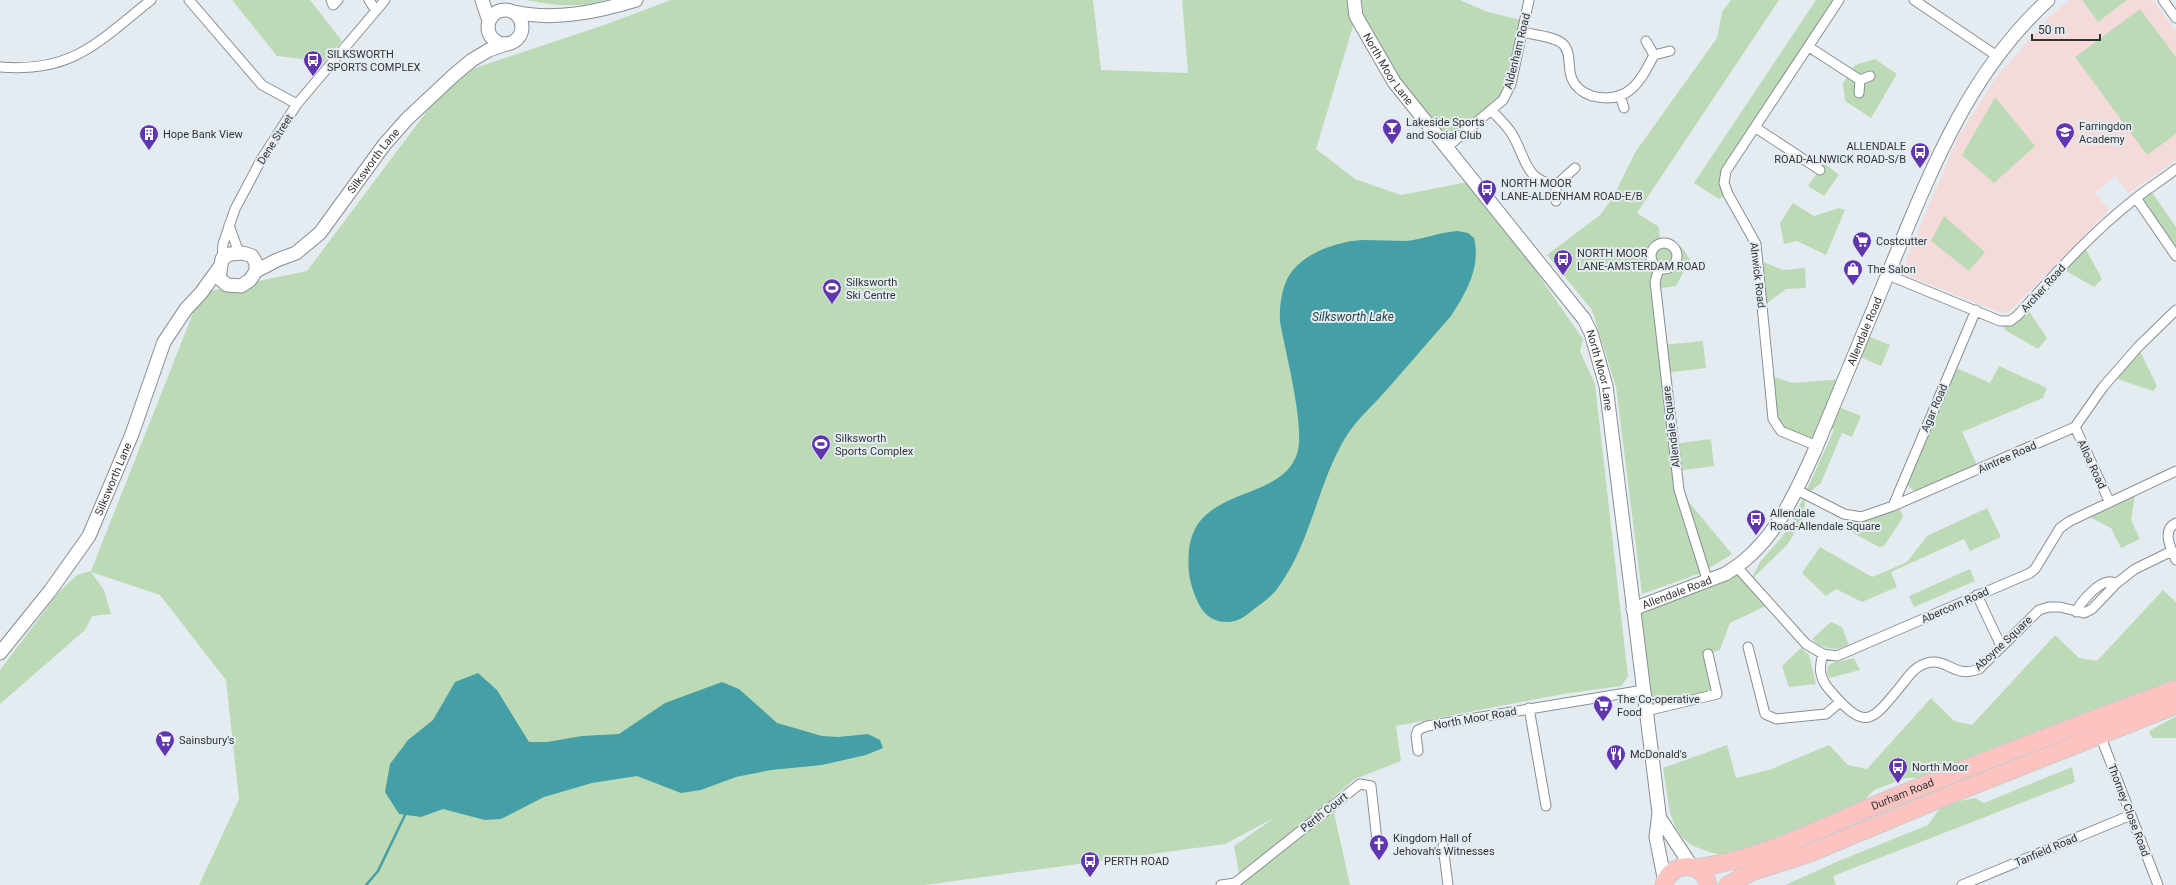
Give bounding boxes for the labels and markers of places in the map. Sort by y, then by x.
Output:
place label: SILKSWORTH SPORTS COMPLEX [327,48,421,74]
bus stop icon: SILKSWORTH SPORTS COMPLEX [302,49,324,77]
place label: Lakeside Sports and Social Club [1406,116,1485,142]
bar icon: Lakeside Sports and Social Club [1381,117,1403,145]
place label: Farringdon Academy [2079,120,2132,146]
school or university icon: Farringdon Academy [2054,121,2076,149]
building icon: Hope Bank View [138,123,160,151]
place label: Hope Bank View [163,128,244,141]
place label: ALLENDALE ROAD-ALNWICK ROAD-S/B [1774,140,1906,166]
bus stop icon: ALLENDALE ROAD-ALNWICK ROAD-S/B [1909,141,1931,169]
place label: NORTH MOOR LANE-ALDENHAM ROAD-E/B [1501,177,1643,203]
bus stop icon: NORTH MOOR LANE-ALDENHAM ROAD-E/B [1476,178,1498,206]
supermarket icon: Costcutter [1851,230,1873,258]
place label: Costcutter [1876,235,1928,248]
place label: NORTH MOOR LANE-AMSTERDAM ROAD [1577,247,1706,273]
bus stop icon: NORTH MOOR LANE-AMSTERDAM ROAD [1552,248,1574,276]
shop icon: The Salon [1842,258,1864,286]
place label: The Salon [1867,263,1916,276]
place label: Silksworth Ski Centre [846,276,897,302]
sports icon: Silksworth Ski Centre [821,277,843,305]
place label: Silksworth Sports Complex [835,432,914,458]
sports icon: Silksworth Sports Complex [810,433,832,461]
place label: Allendale Road-Allendale Square [1770,507,1881,533]
bus stop icon: Allendale Road-Allendale Square [1745,508,1767,536]
place label: The Co-operative Food [1617,693,1700,719]
supermarket icon: The Co-operative Food [1592,694,1614,722]
supermarket icon: Sainsbury's [154,729,176,757]
place label: Sainsbury's [179,734,235,747]
restaurant icon: McDonald's [1605,743,1627,771]
place label: McDonald's [1630,748,1687,761]
bus stop icon: North Moor [1887,756,1909,784]
place label: North Moor [1912,761,1969,774]
place label: Kingdom Hall of Jehovah's Witnesses [1393,832,1495,858]
church icon: Kingdom Hall of Jehovah's Witnesses [1368,833,1390,861]
bus stop icon: PERTH ROAD [1079,850,1101,878]
place label: PERTH ROAD [1104,855,1169,868]

